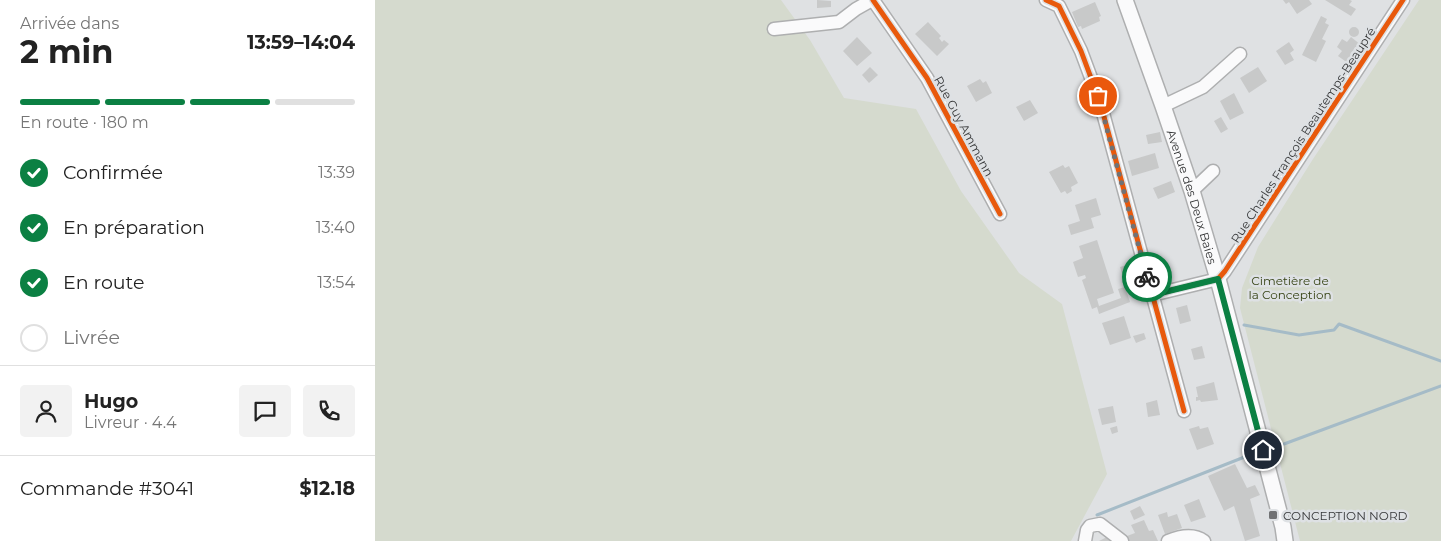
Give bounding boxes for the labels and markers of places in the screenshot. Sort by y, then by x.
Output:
pin [1077,75,1119,117]
pin [1242,429,1284,471]
place label: CONCEPTION NORD [1283,508,1408,523]
marker: CONCEPTION NORD [1267,509,1279,521]

